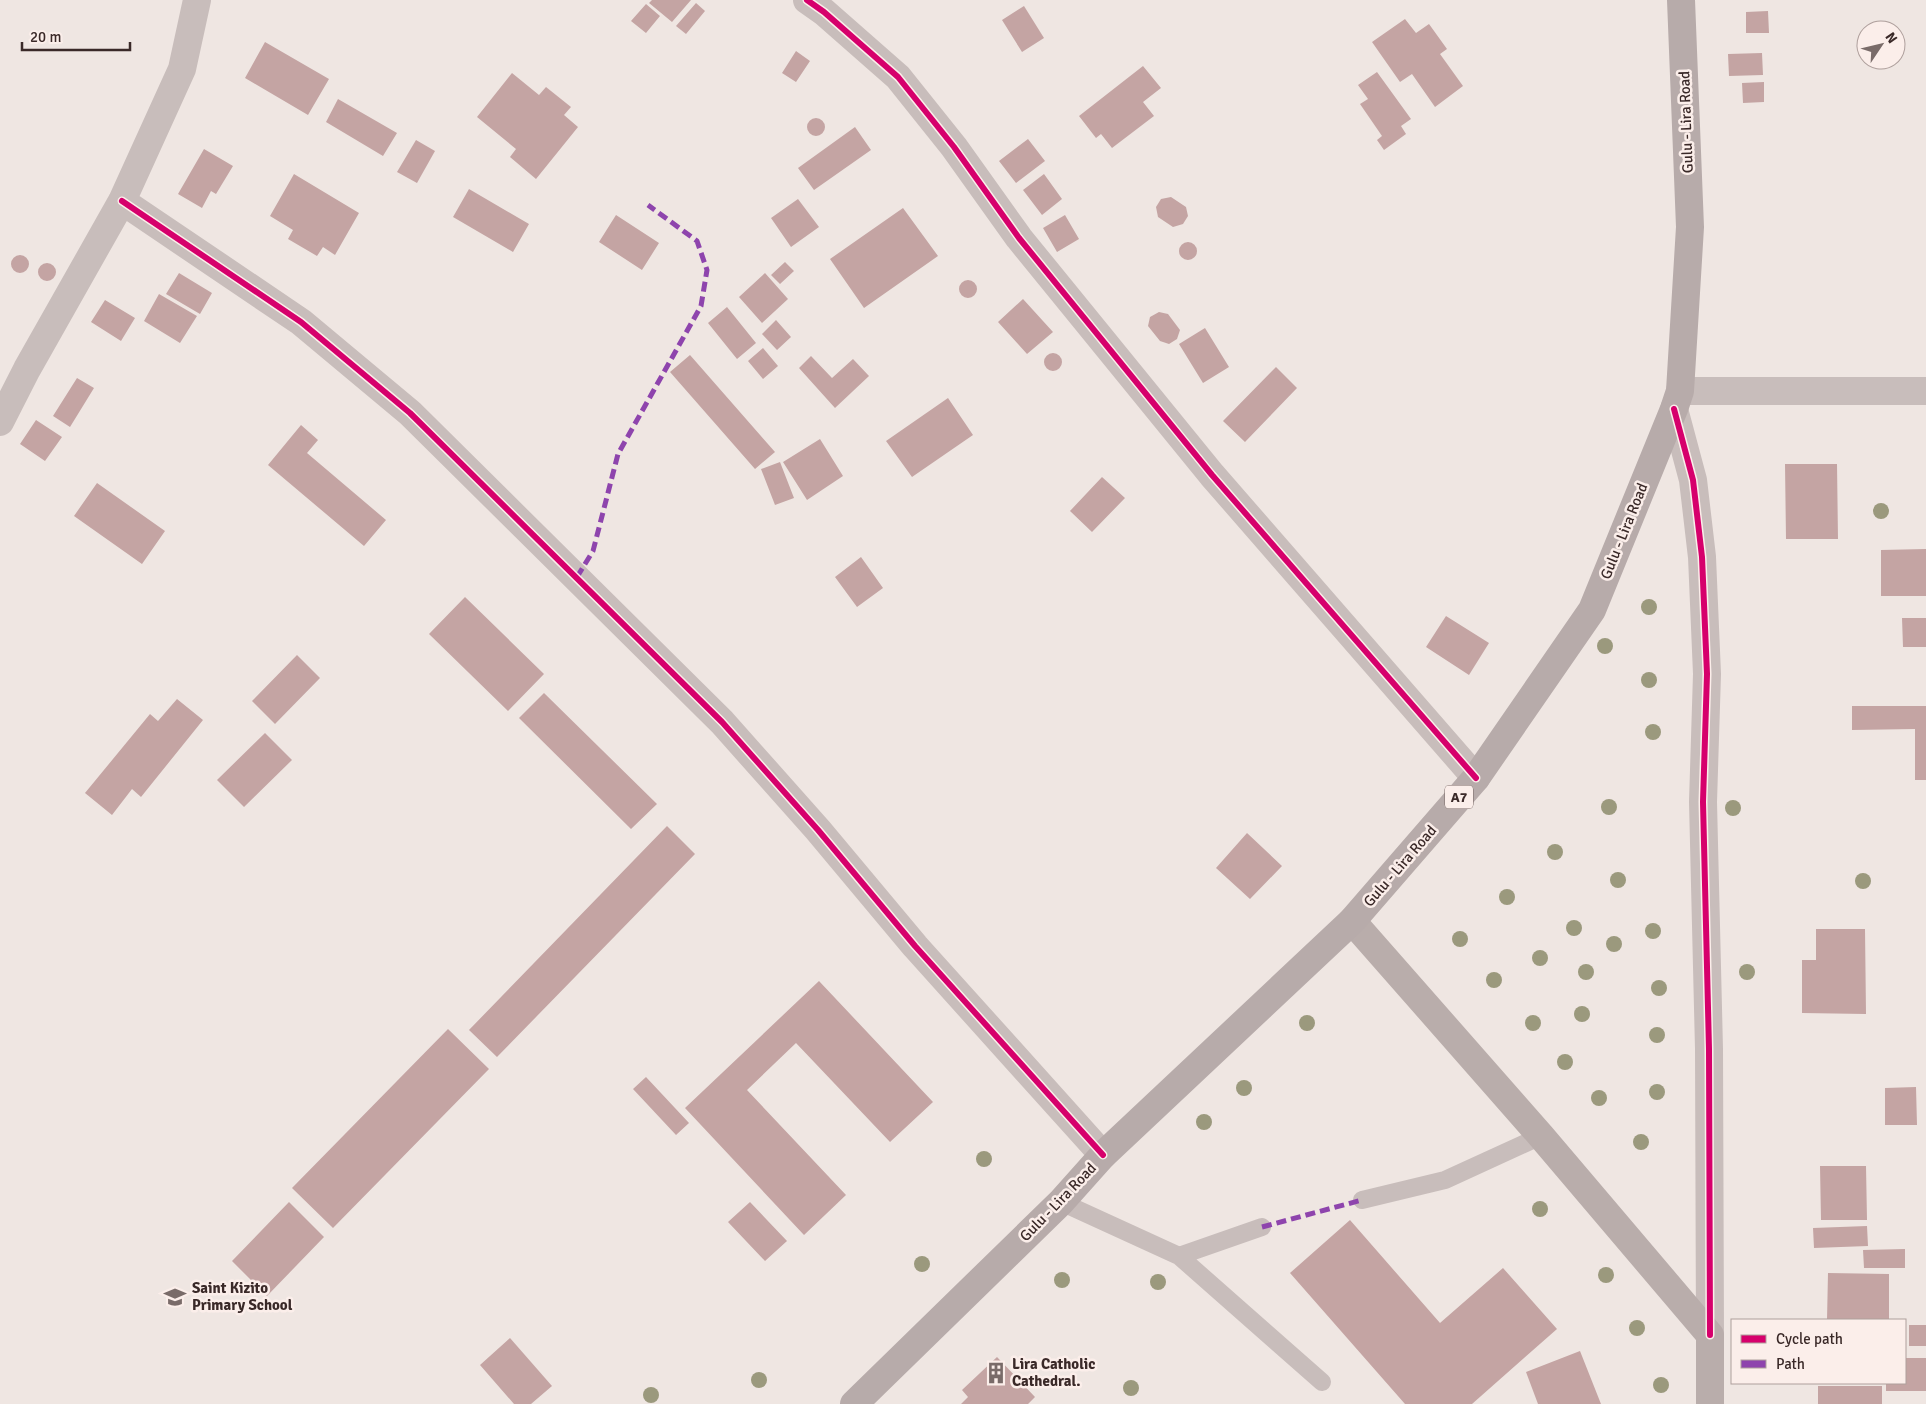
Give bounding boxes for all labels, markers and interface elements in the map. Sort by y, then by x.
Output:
scale bar [22,20,130,52]
north arrow [1856,20,1906,70]
text: 20 m [30,28,61,46]
text: N [1881,29,1901,47]
street label: Gulu - Lira Road [1675,71,1697,173]
street label: Gulu - Lira Road [1597,480,1651,582]
road number: A7 [1445,786,1473,809]
street label: Gulu - Lira Road [1360,822,1440,910]
street label: Gulu - Lira Road [1016,1159,1100,1245]
place label: Saint Kizito Primary School [192,1279,293,1314]
school or university icon: Saint Kizito Primary School [162,1284,188,1310]
legend [1731,1319,1906,1384]
text: Cycle path [1776,1330,1843,1348]
place label: Lira Catholic Cathedral. [1012,1355,1095,1390]
text: Path [1776,1355,1805,1373]
building icon: Lira Catholic Cathedral. [983,1360,1009,1386]

